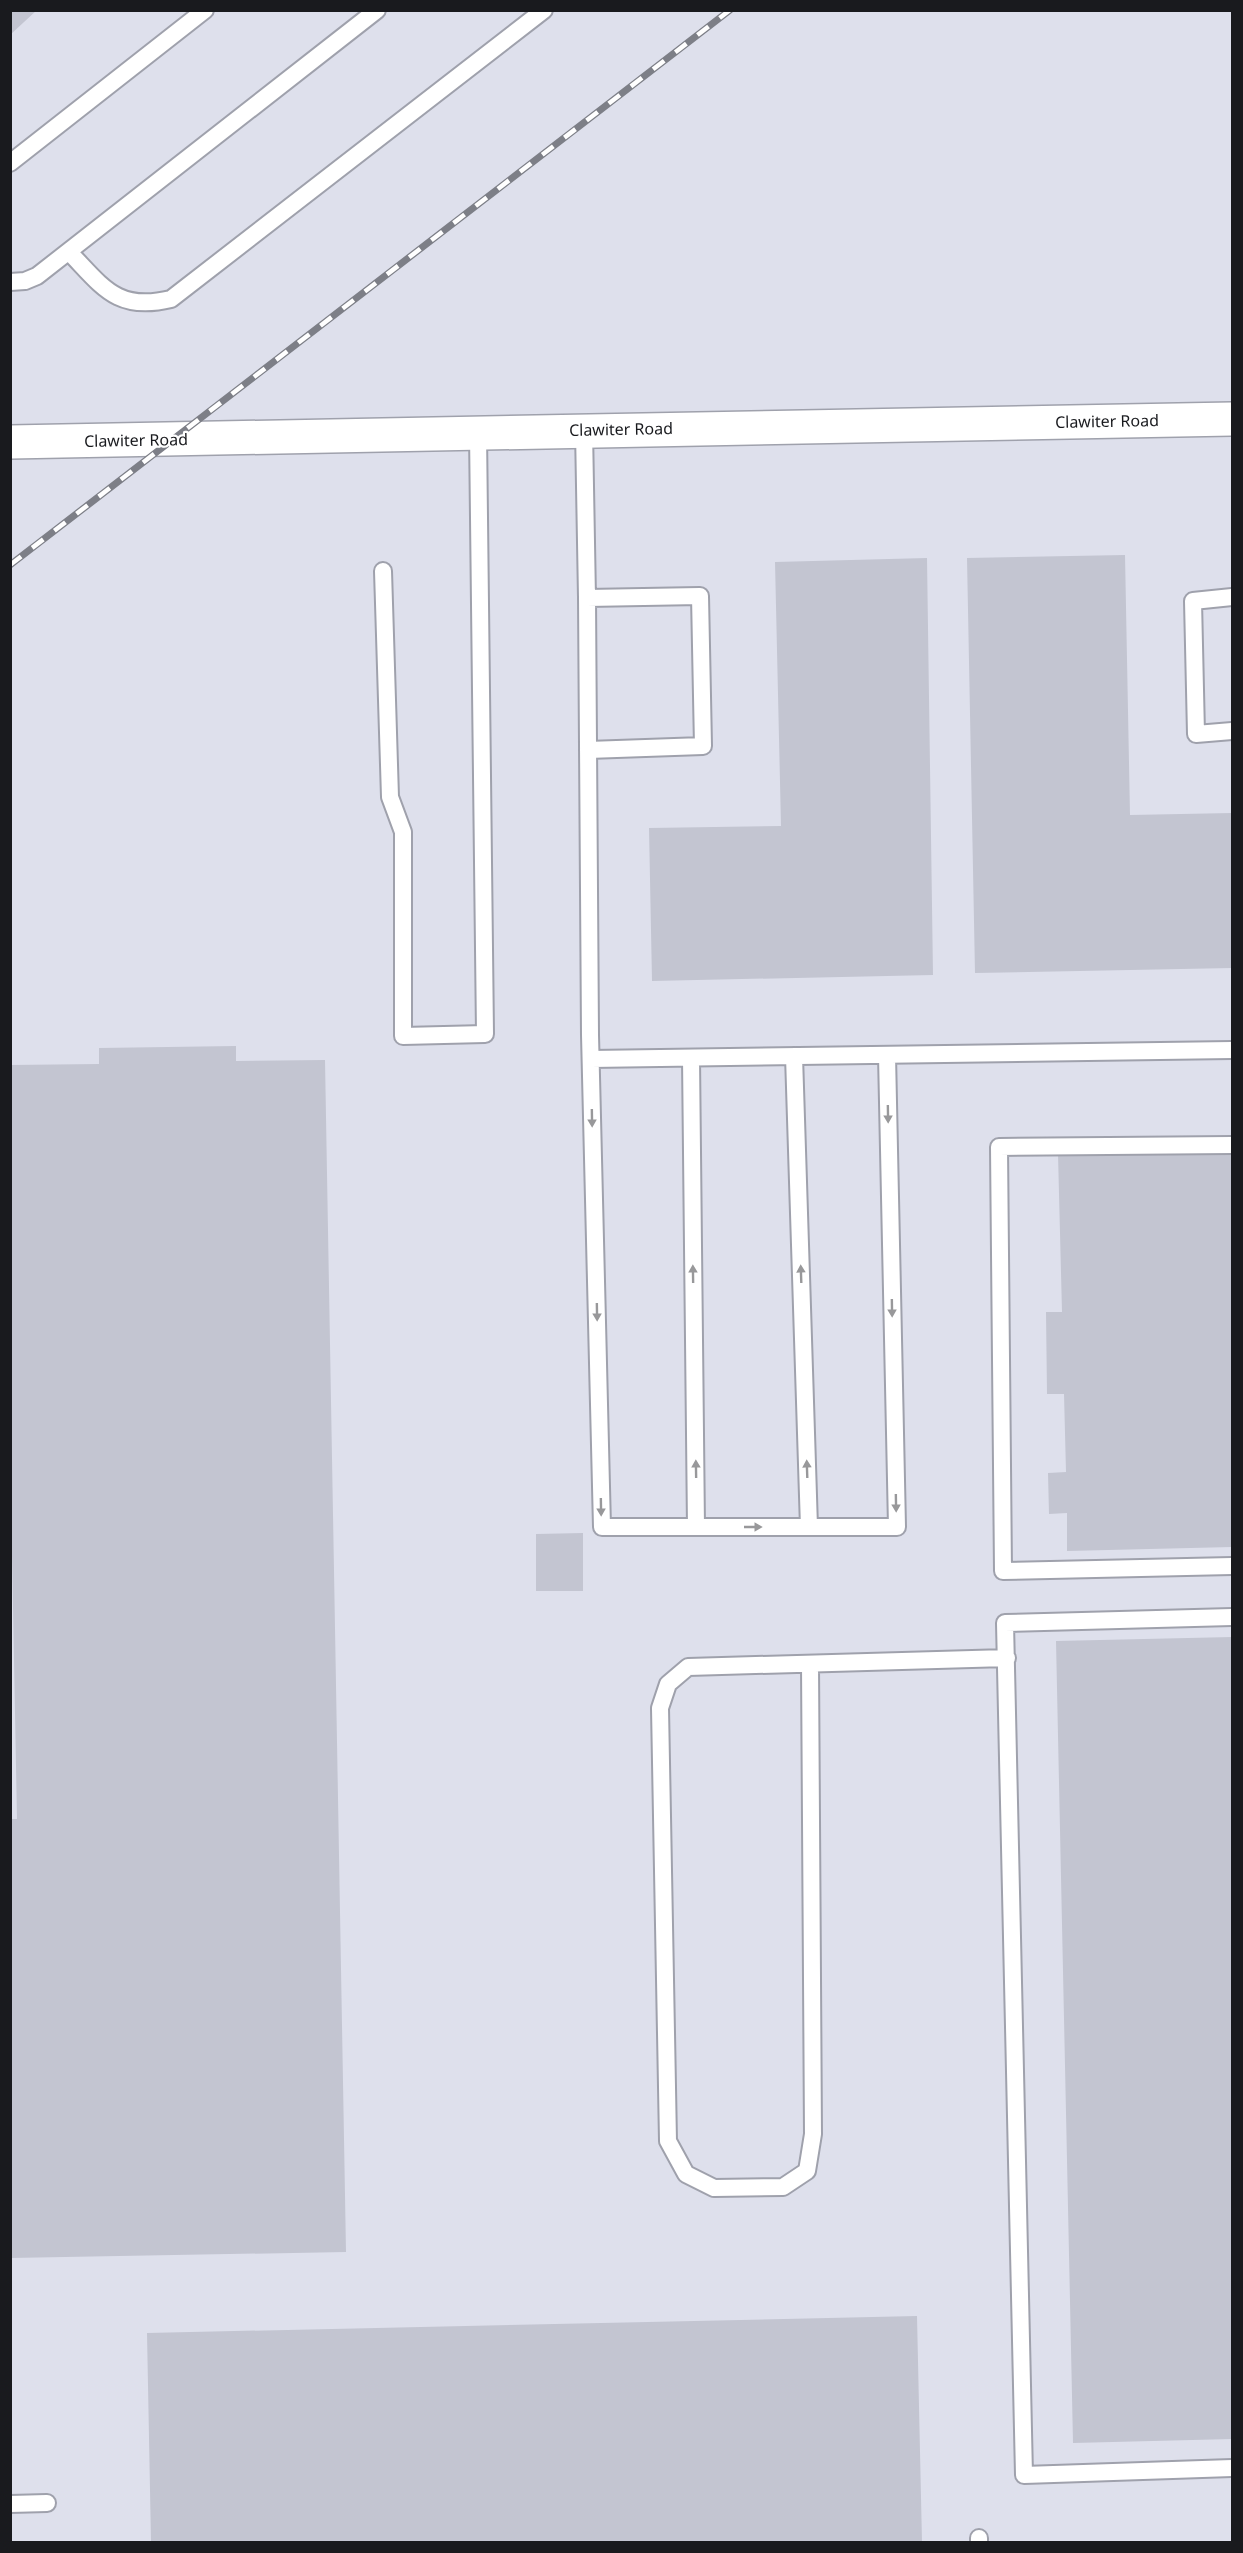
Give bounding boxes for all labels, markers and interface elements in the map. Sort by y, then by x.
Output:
street label: Clawiter Road [1055,409,1159,433]
street label: Clawiter Road [569,417,673,441]
street label: Clawiter Road [84,428,188,452]
one-way arrow [884,1104,893,1123]
one-way arrow [587,1108,597,1127]
one-way arrow [688,1264,698,1283]
one-way arrow [796,1264,806,1283]
one-way arrow [888,1299,897,1318]
one-way arrow [592,1303,601,1322]
one-way arrow [691,1459,700,1478]
one-way arrow [802,1459,812,1478]
one-way arrow [892,1494,901,1513]
one-way arrow [596,1498,606,1517]
one-way arrow [743,1522,762,1532]

